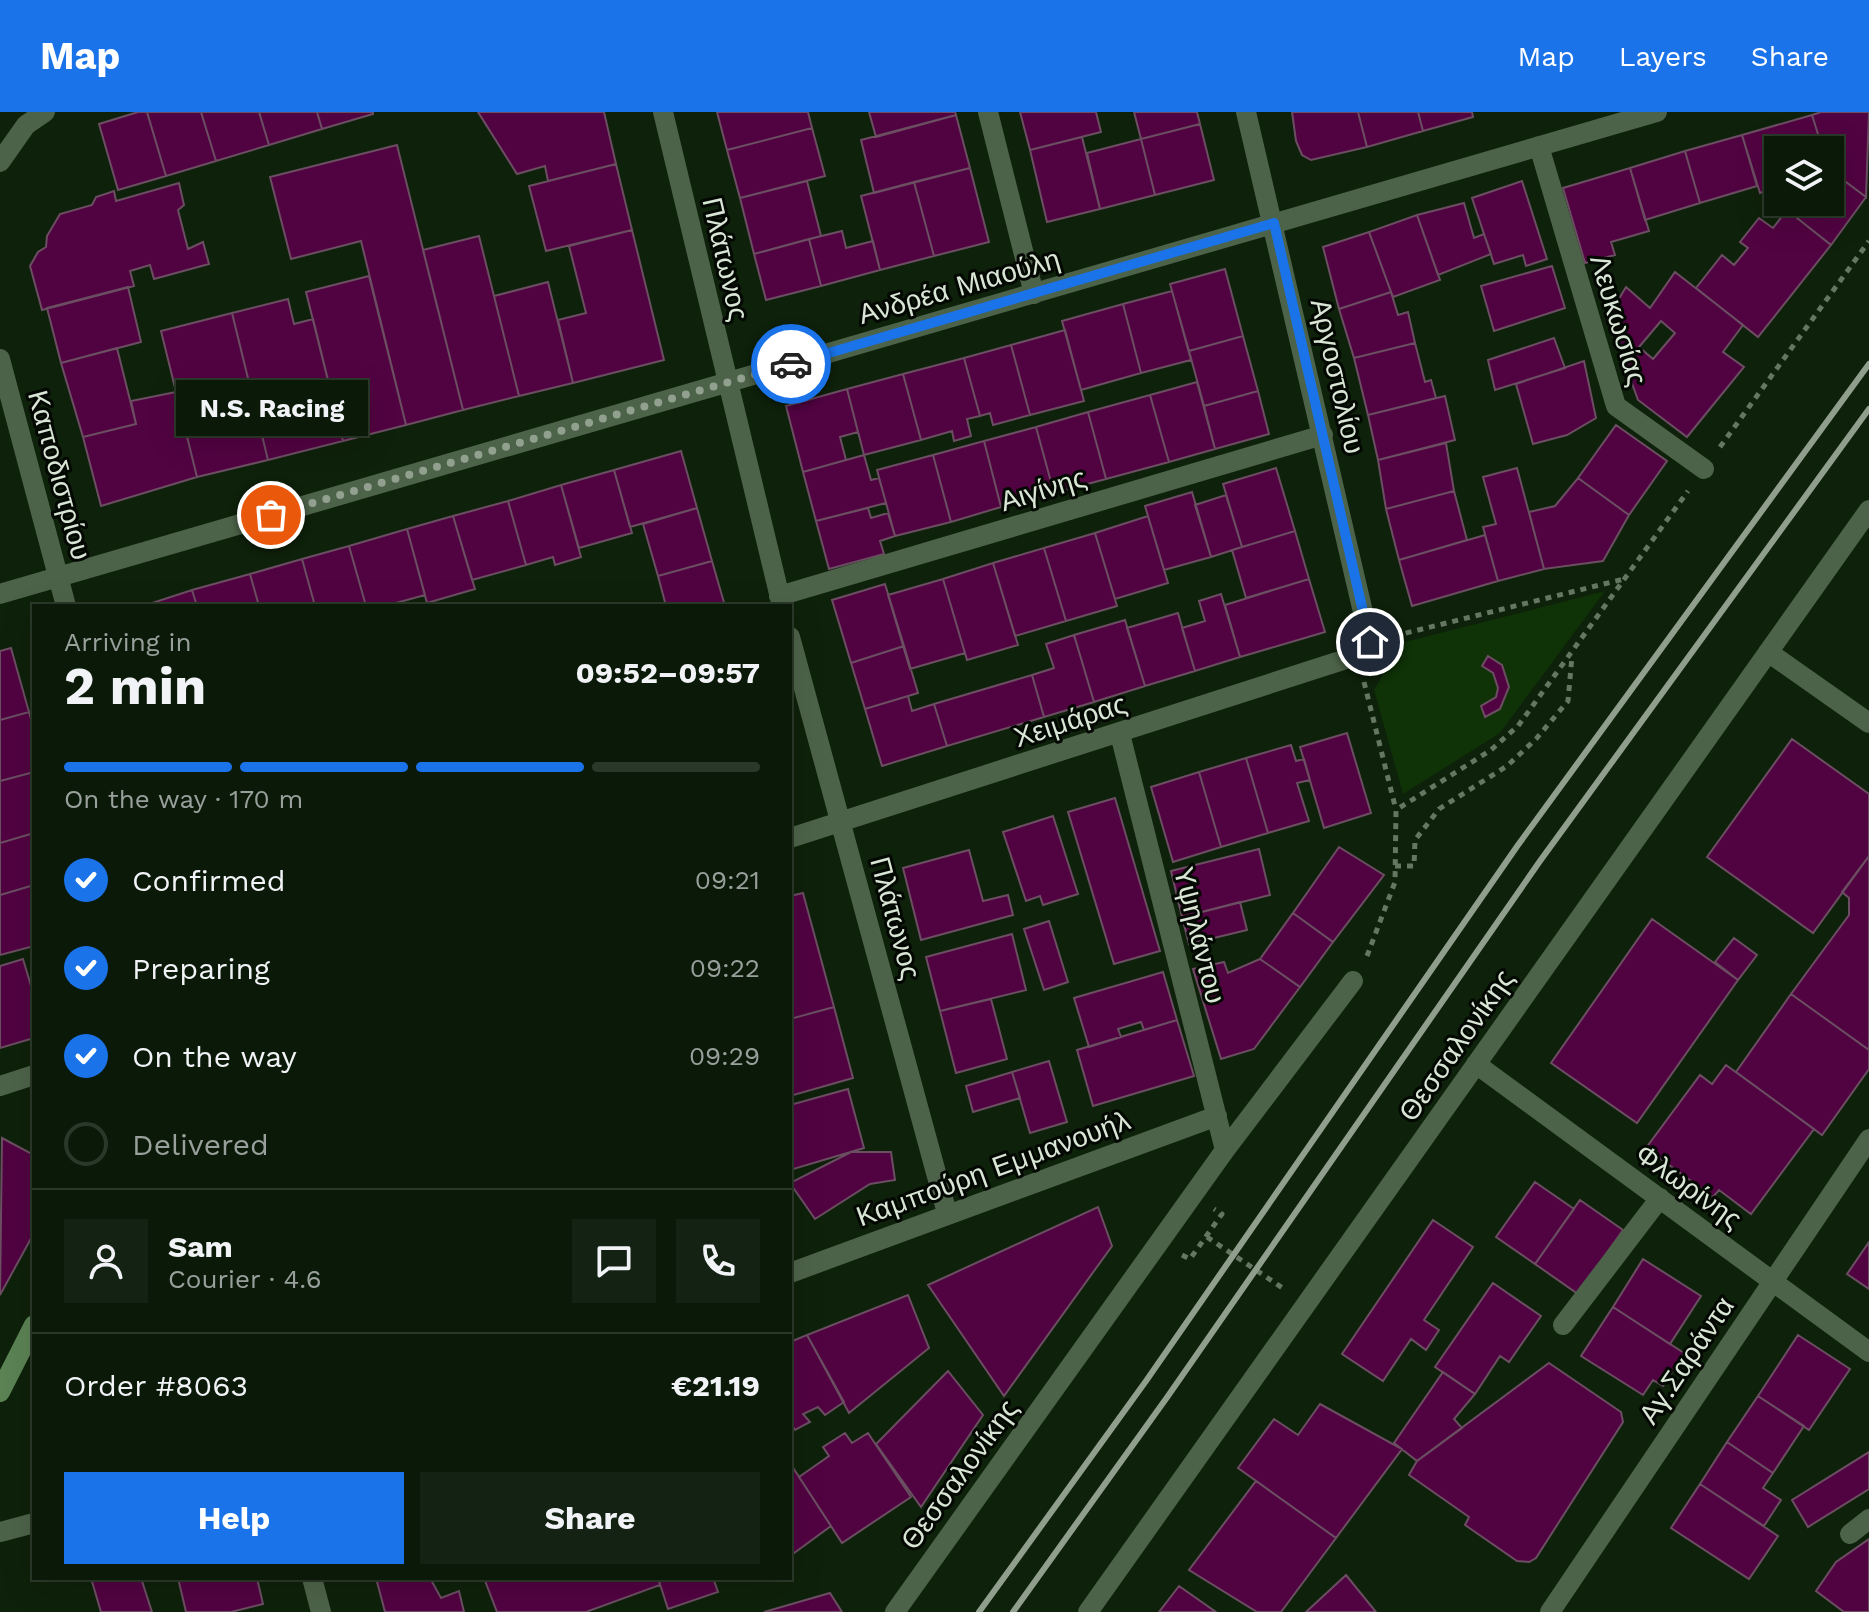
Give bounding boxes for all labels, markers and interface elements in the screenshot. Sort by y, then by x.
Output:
text: Map [40,34,120,78]
text: Map [1518,40,1575,73]
text: Layers [1619,40,1707,73]
text: Share [1751,40,1829,73]
map controls [1764,136,1844,216]
button: layers [1764,136,1844,216]
street label: Πλάτωνος [695,194,756,324]
street label: Ανδρέα Μιαούλη [855,242,1064,331]
street label: Λευκωσίας [1583,251,1654,390]
street label: Αργοστολίου [1304,295,1371,457]
courier [751,324,831,404]
icon: car [769,342,813,386]
callout: N.S. Racing [175,379,367,435]
street label: Καποδιστρίου [21,387,98,563]
text: N.S. Racing [200,393,344,423]
street label: Αιγίνης [996,461,1090,518]
pin [237,481,305,549]
icon: bag [249,493,293,537]
pin [1336,608,1404,676]
icon: home [1348,620,1392,664]
text: Arriving in [64,627,192,657]
text: 09:52–09:57 [576,655,760,690]
text: 2 min [64,656,206,717]
street label: Χειμάρας [1010,687,1131,754]
text: On the way · 170 m [64,784,303,814]
street label: Πλάτωνος [863,853,928,983]
icon: check [64,858,108,902]
text: Confirmed [132,863,286,898]
street label: Υψηλάντου [1167,863,1232,1007]
text: 09:21 [695,865,760,895]
icon: check [64,946,108,990]
text: Preparing [132,951,270,986]
text: 09:22 [690,953,760,983]
street label: Θεσσαλονίκης [1392,963,1521,1127]
icon: check [64,1034,108,1078]
text: On the way [132,1039,297,1074]
text: 09:29 [689,1041,760,1071]
street label: Καμπούρη Εμμανουήλ [852,1104,1134,1233]
text: Delivered [132,1127,269,1162]
street label: Φλωρίνης [1629,1137,1748,1236]
button: person [64,1219,148,1303]
button: chat [572,1219,656,1303]
button: phone [676,1219,760,1303]
text: Sam [168,1229,233,1264]
text: Courier · 4.6 [168,1264,322,1294]
street label: Αγ.Σαράντα [1632,1290,1741,1430]
text: Order #8063 [64,1368,248,1403]
text: €21.19 [671,1368,760,1403]
street label: Θεσσαλονίκης [894,1393,1025,1556]
button: Help [64,1472,404,1564]
button: Share [420,1472,760,1564]

